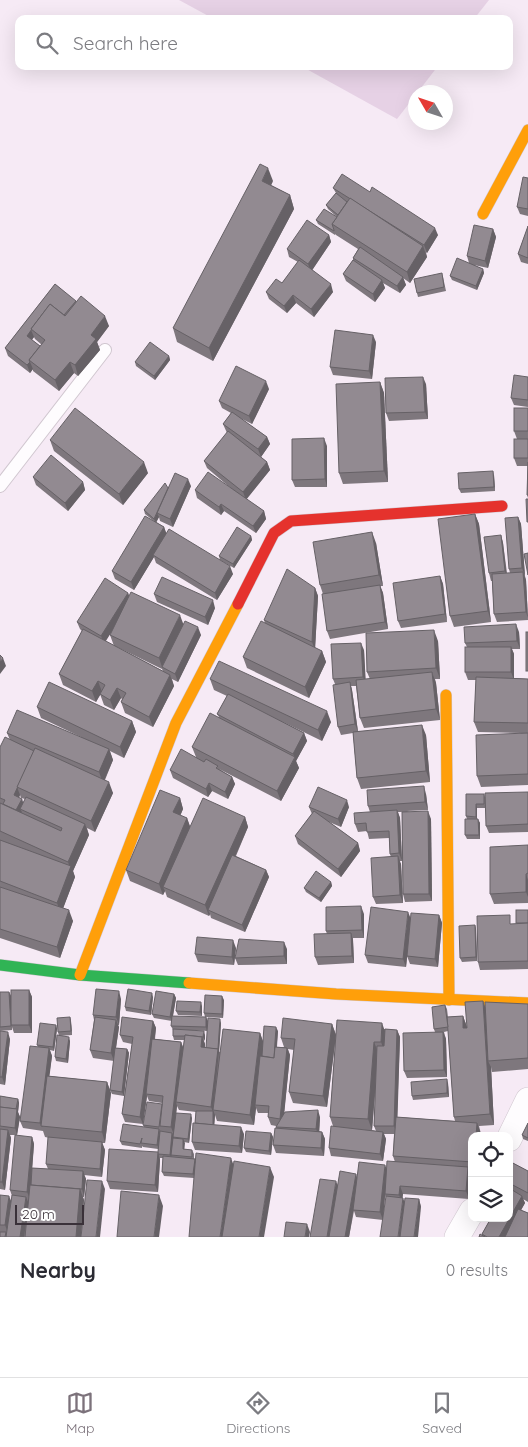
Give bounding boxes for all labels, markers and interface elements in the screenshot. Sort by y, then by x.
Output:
search box [15,15,513,70]
icon: search [33,29,61,57]
text: Search here [73,31,178,55]
north arrow [408,85,453,130]
map controls [468,1132,513,1222]
button: locate [468,1132,513,1177]
button: layers [468,1177,513,1222]
scale bar [15,1202,84,1225]
text: 20 m [22,1205,55,1223]
text: Nearby [20,1257,96,1283]
text: 0 results [446,1260,508,1280]
tab: Map [66,1389,94,1437]
tab: Directions [226,1389,290,1437]
tab: Saved [422,1389,462,1437]

